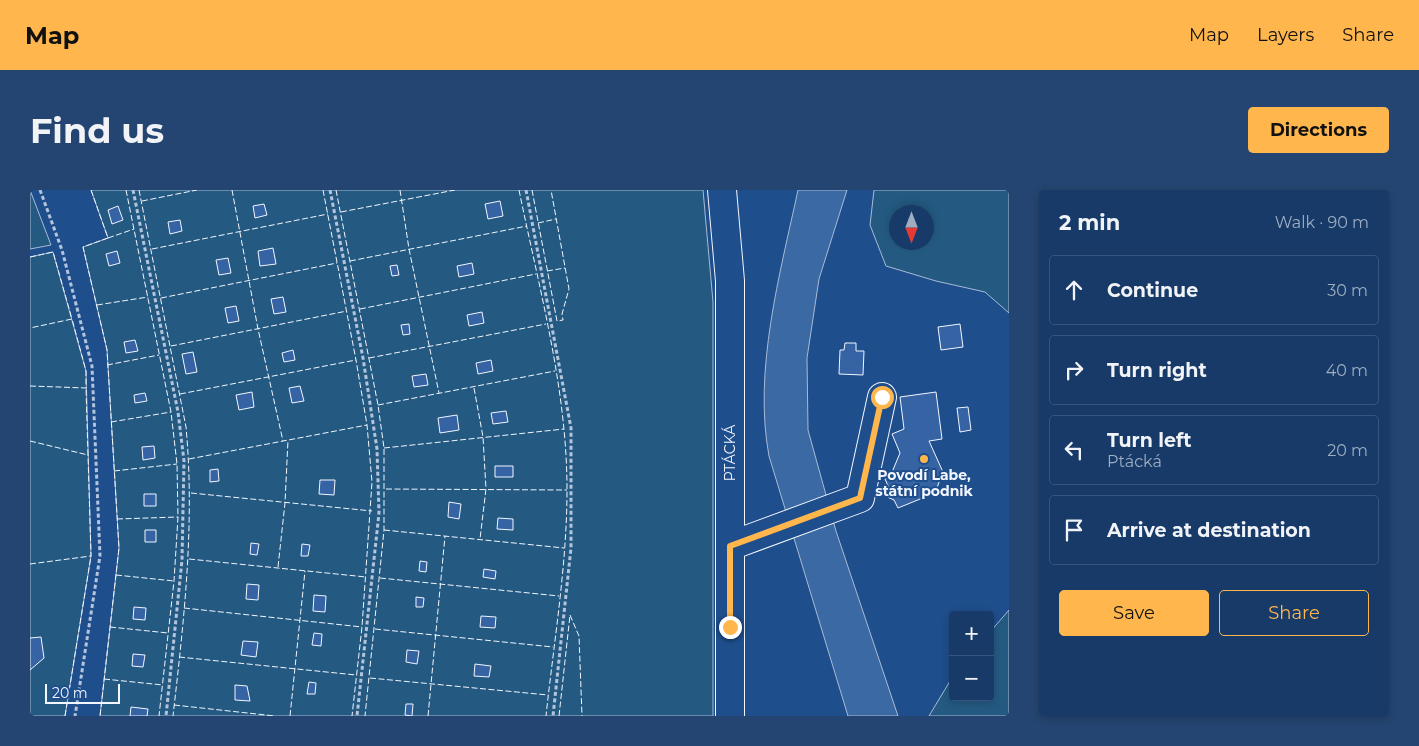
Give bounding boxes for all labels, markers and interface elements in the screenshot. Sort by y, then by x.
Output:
text: Map [25,21,79,50]
text: Map [1189,24,1229,46]
text: Layers [1257,24,1314,46]
text: Share [1342,24,1394,46]
button: Directions [1248,107,1389,153]
text: Find us [30,109,164,152]
north arrow [889,205,934,250]
text: 2 min [1059,210,1120,235]
text: Walk · 90 m [1275,213,1369,232]
icon: ahead [1060,276,1088,304]
text: Continue [1107,279,1198,302]
text: 30 m [1327,281,1368,300]
icon: right [1060,356,1088,384]
text: Turn right [1107,359,1207,382]
text: 40 m [1326,361,1368,380]
route start [871,386,894,409]
street label: PTÁCKÁ [721,424,739,481]
text: Turn left [1107,429,1192,452]
icon: left [1060,436,1088,464]
text: 20 m [1327,441,1368,460]
text: Ptácká [1107,452,1162,471]
marker: Povodí Labe, státní podnik [918,453,930,465]
place label: Povodí Labe, státní podnik [875,466,974,500]
icon: arrive [1060,516,1088,544]
text: Arrive at destination [1107,519,1311,542]
button: Save [1059,590,1209,636]
button: Share [1219,590,1369,636]
map controls [949,611,994,701]
button: + [949,611,994,656]
route end [719,616,742,639]
button: − [949,656,994,701]
scale bar [45,681,120,704]
text: 20 m [52,684,88,702]

